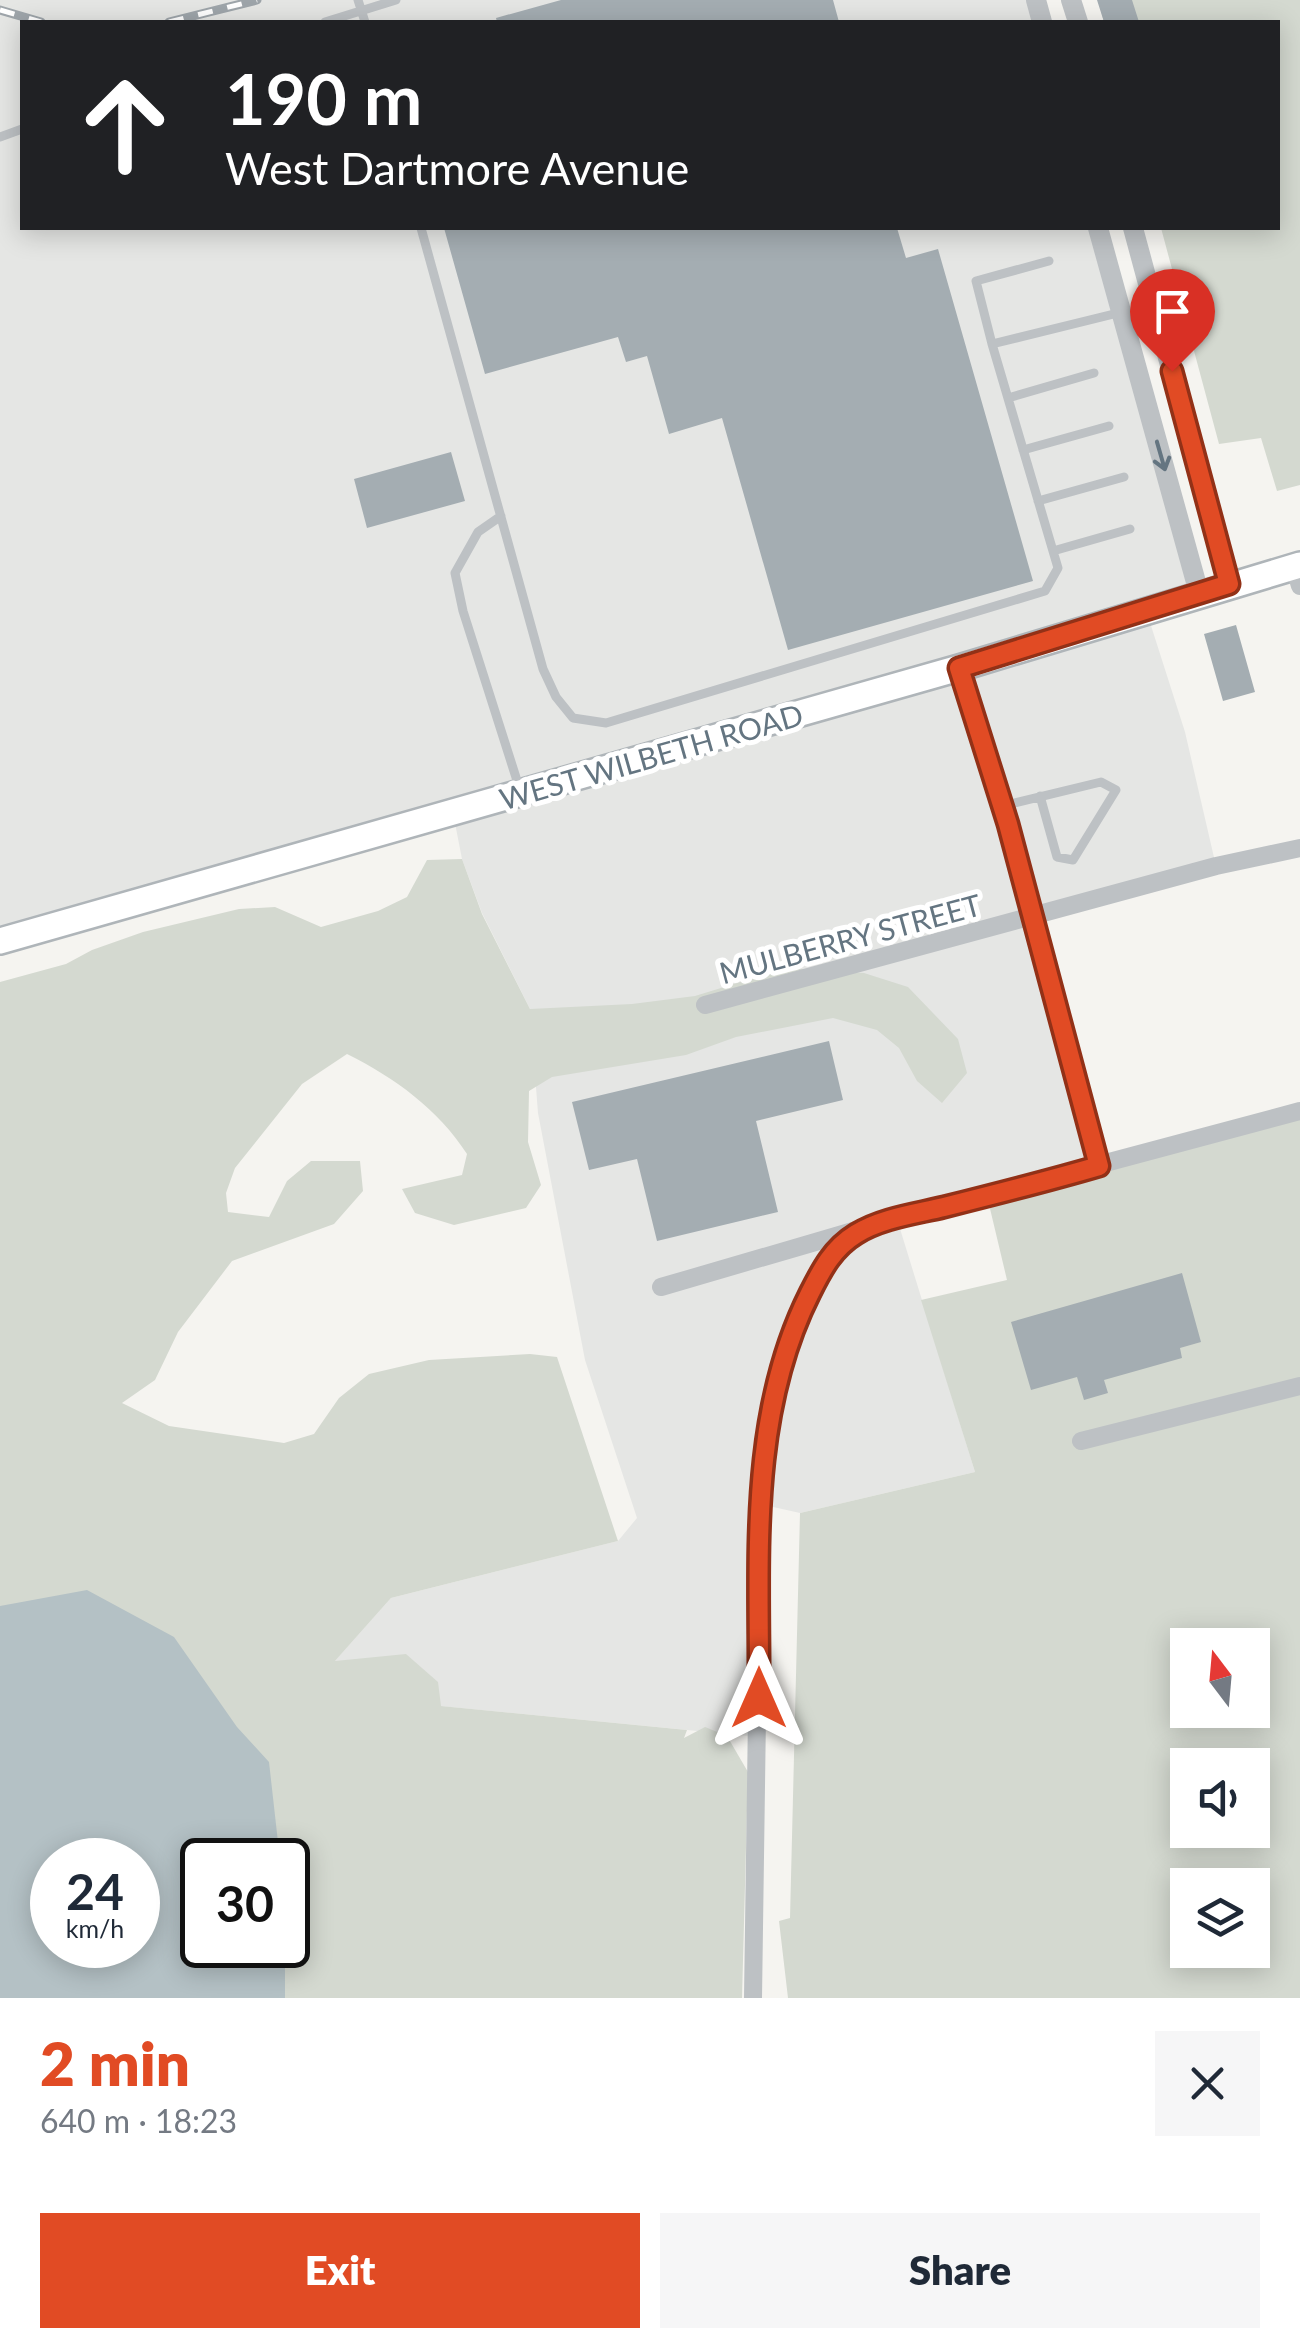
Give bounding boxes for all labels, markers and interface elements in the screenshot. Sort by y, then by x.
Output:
text: 190 m [225,56,422,140]
icon: ahead [60,60,190,190]
text: West Dartmore Avenue [225,141,689,195]
pin [1130,269,1215,372]
icon: arrive [1145,284,1200,339]
one-way arrow [1153,440,1172,472]
street label: WEST WILBETH ROAD [495,695,807,817]
street label: MULBERRY STREET [715,886,985,990]
north arrow [1170,1628,1270,1728]
map controls [1170,1628,1270,1968]
position arrow [707,1646,811,1750]
button: sound [1170,1748,1270,1848]
speed limit sign: 30 [180,1838,310,1968]
text: 24 [66,1861,124,1921]
button: layers [1170,1868,1270,1968]
text: km/h [66,1913,124,1943]
text: 2 min [40,2027,190,2099]
button: close [1155,2031,1260,2136]
text: 640 m · 18:23 [40,2101,237,2140]
button: Exit [40,2213,640,2328]
button: Share [660,2213,1260,2328]

